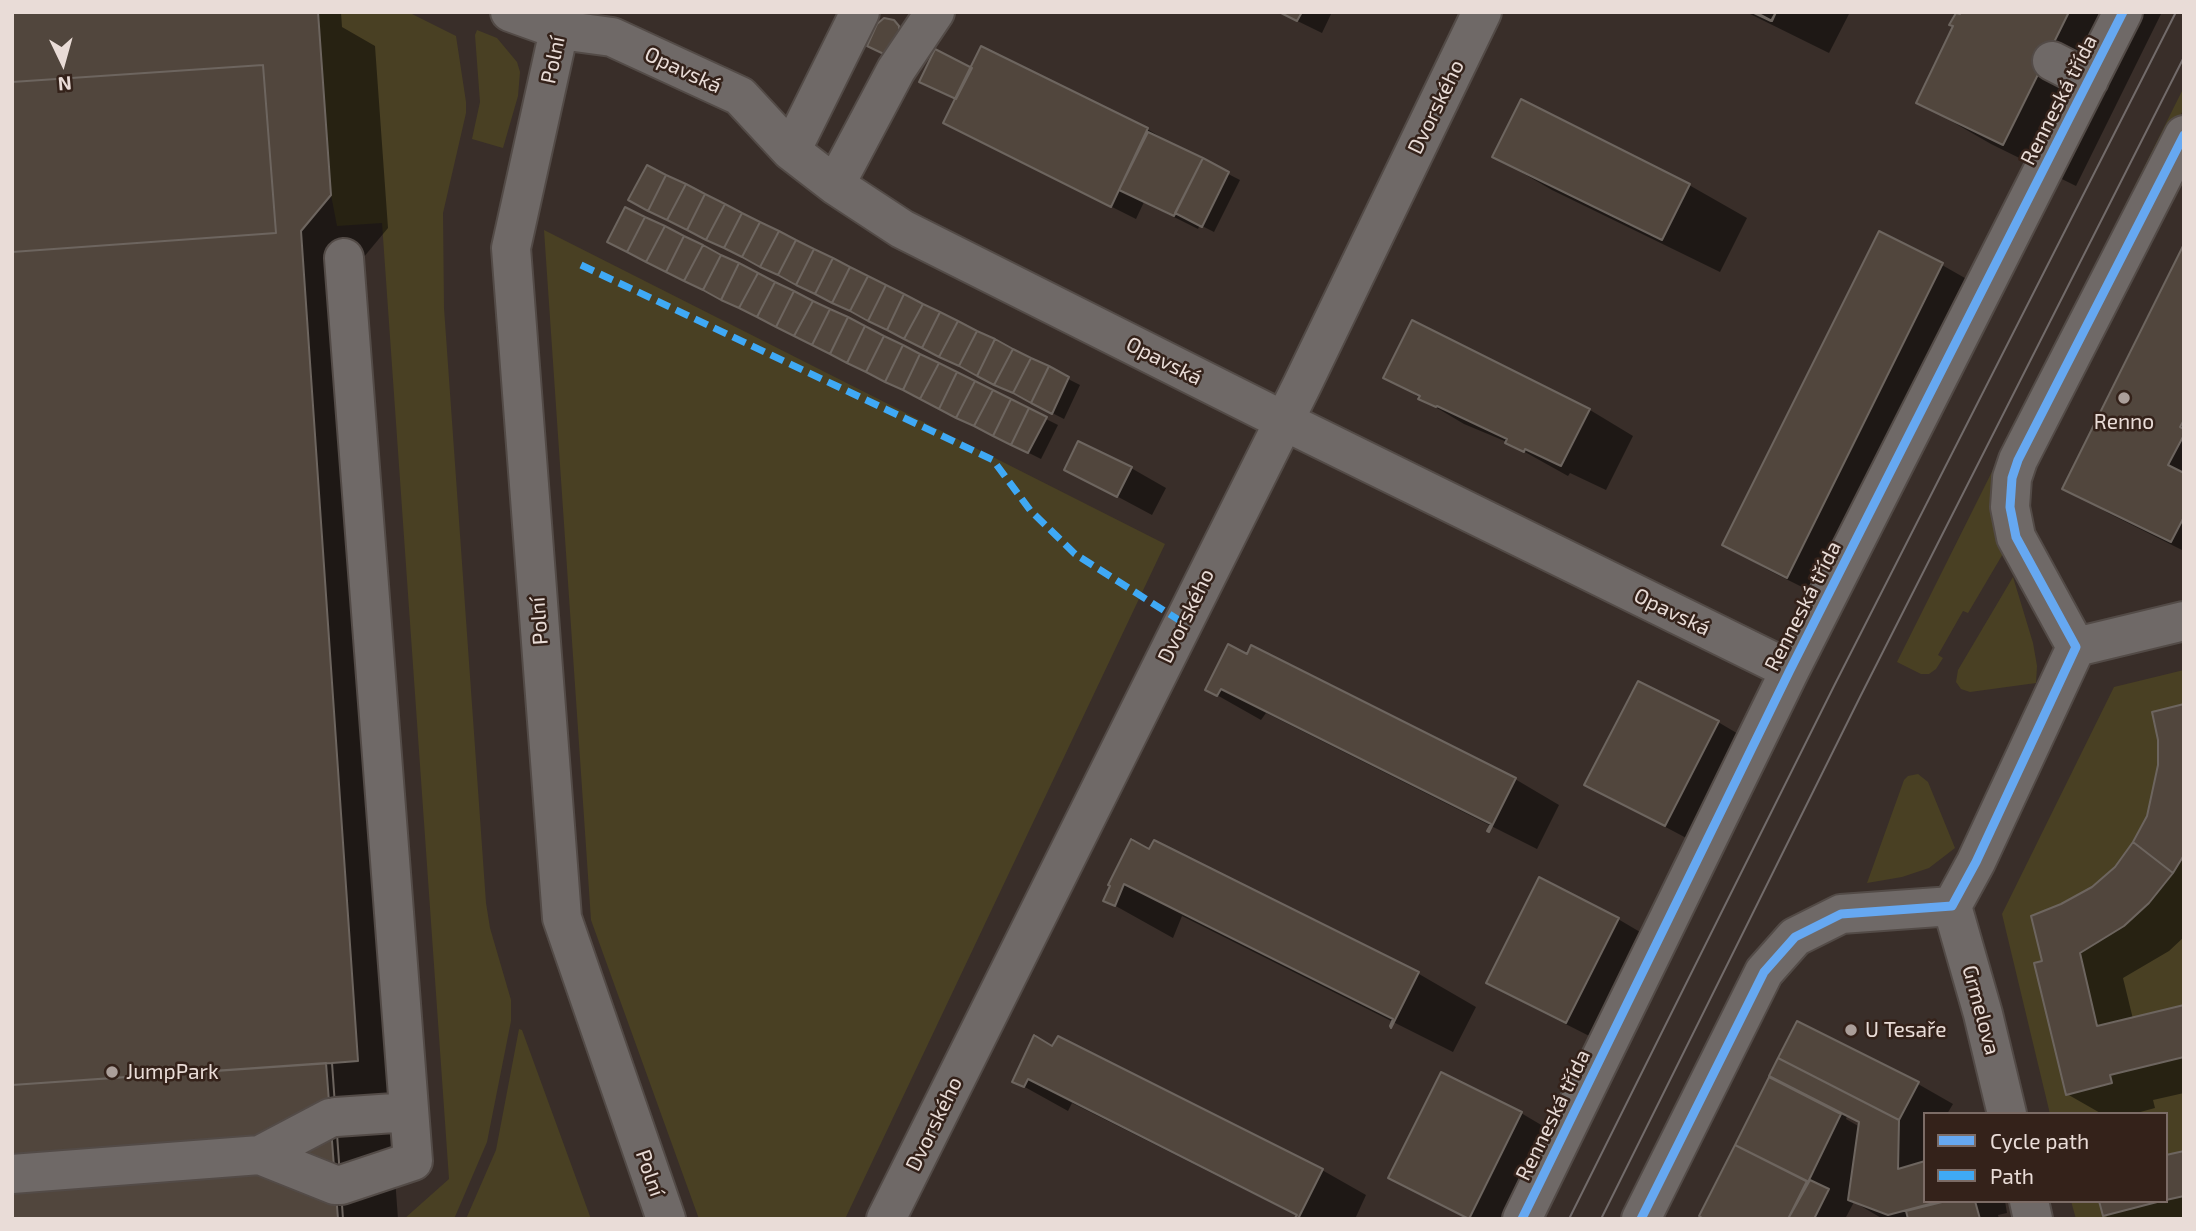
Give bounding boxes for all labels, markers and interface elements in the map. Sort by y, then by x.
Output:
north arrow [28,28,98,98]
street label: Renneská třída [2015,31,2103,169]
street label: Polní [536,34,570,86]
street label: Opavská [641,41,725,99]
street label: Dvorského [1402,56,1470,158]
text: N [57,72,73,96]
street label: Opavská [1122,331,1206,391]
marker: Renno [2116,390,2132,406]
place label: Renno [2094,409,2154,435]
street label: Renneská třída [1759,537,1847,675]
street label: Dvorského [1152,565,1220,667]
street label: Opavská [1630,583,1714,641]
street label: Polní [525,596,553,646]
street label: Grmelova [1957,962,2005,1058]
place label: U Tesaře [1865,1017,1946,1043]
marker: U Tesaře [1843,1022,1859,1038]
street label: Renneská třída [1510,1045,1596,1185]
place label: JumpPark [126,1059,219,1085]
marker: JumpPark [104,1064,120,1080]
street label: Dvorského [900,1073,968,1175]
legend [1923,1112,2168,1203]
text: Cycle path [1990,1128,2089,1153]
street label: Polní [630,1146,670,1200]
text: Path [1990,1163,2034,1188]

